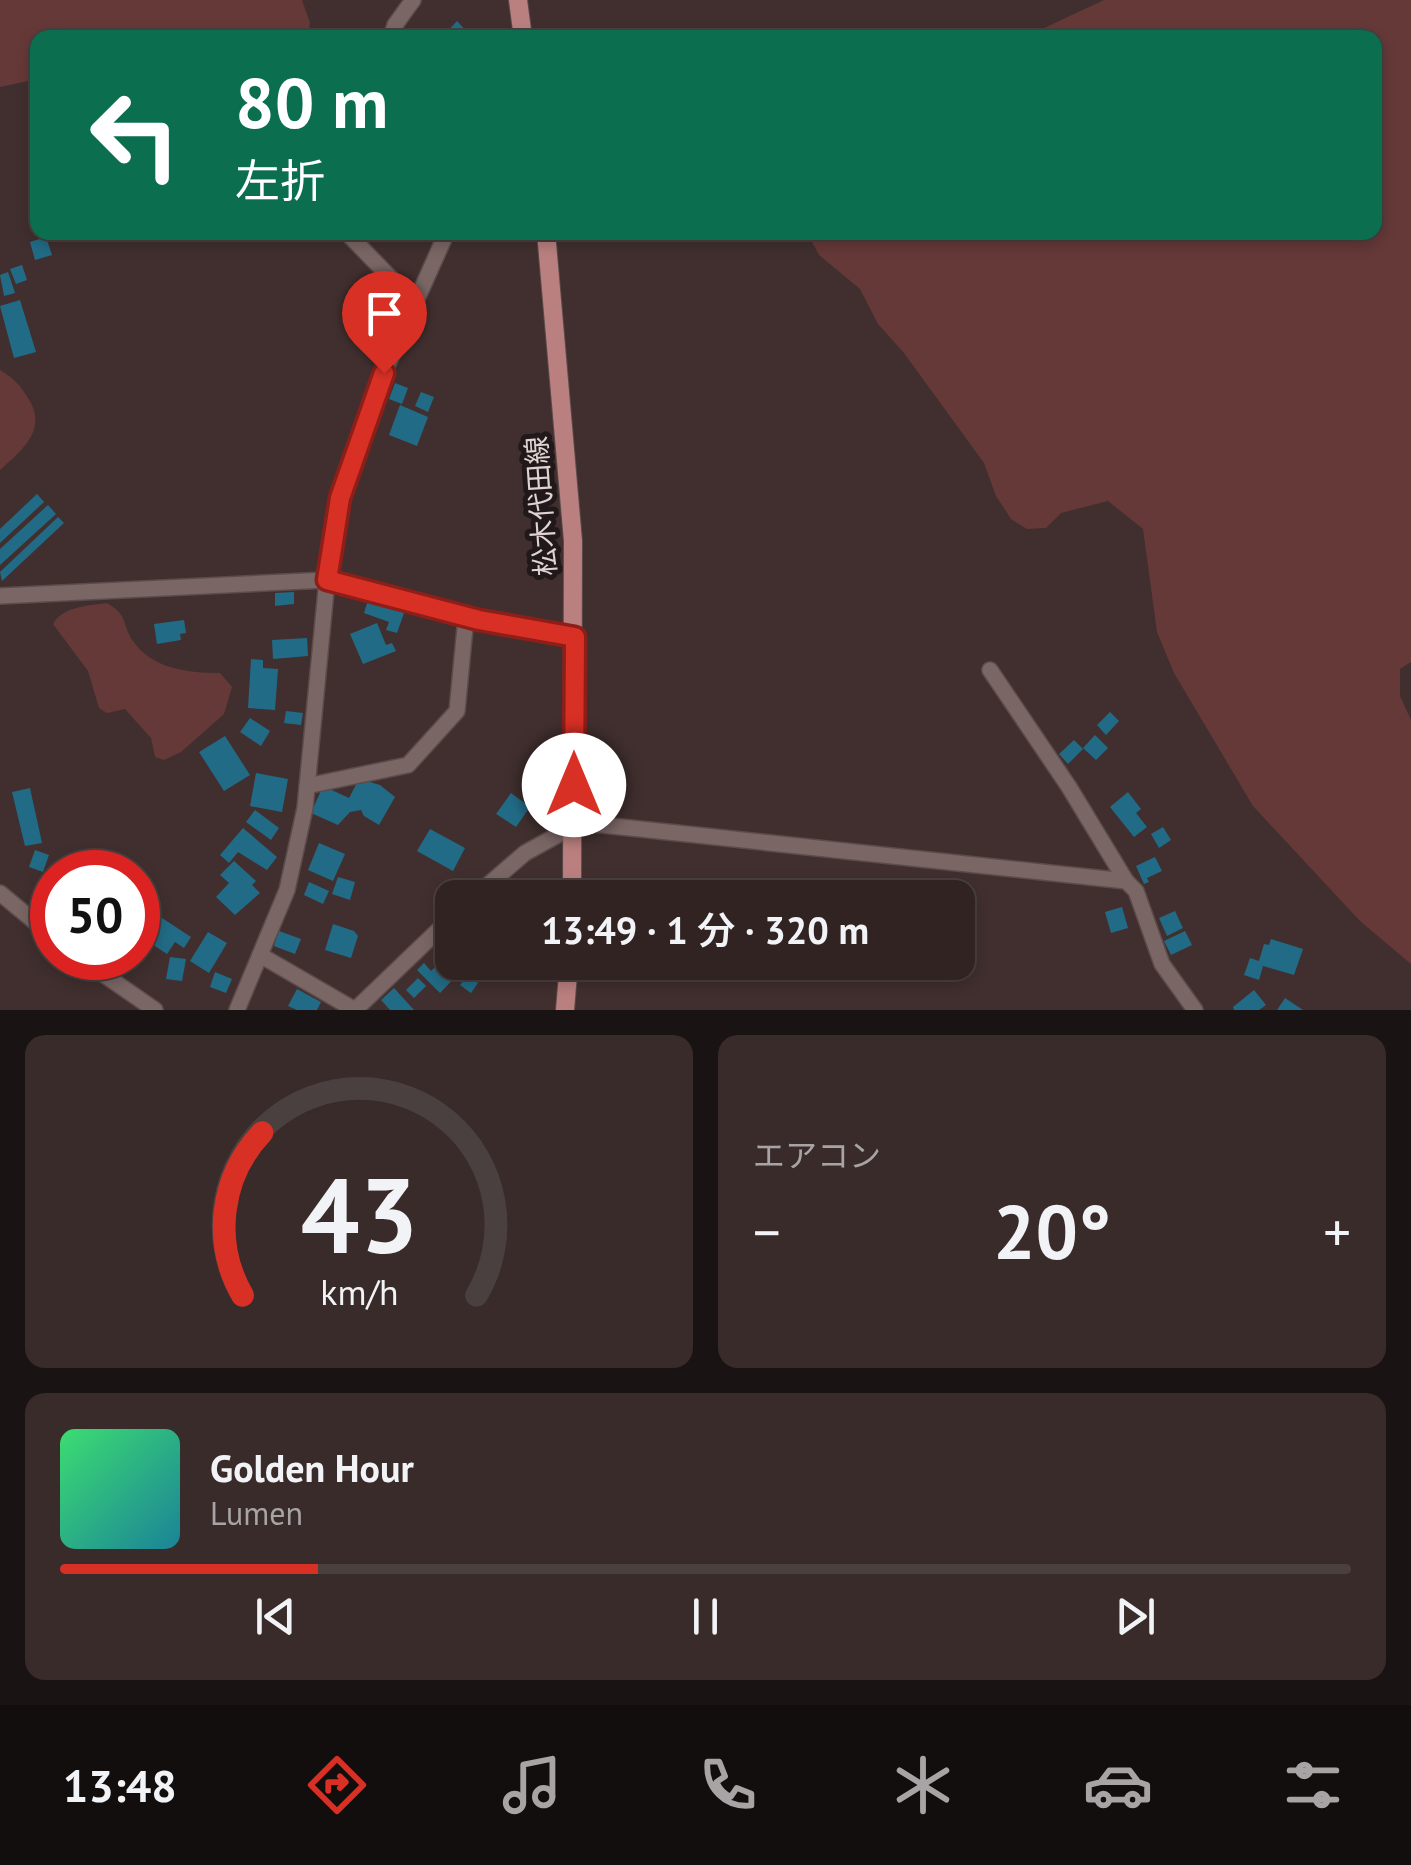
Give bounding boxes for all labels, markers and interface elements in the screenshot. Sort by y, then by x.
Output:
text: 80 m [235,57,388,147]
icon: left [70,70,200,200]
text: 左折 [235,151,325,209]
pin [342,271,427,374]
icon: arrive [357,286,412,341]
street label: 松木代田線 [517,435,564,577]
position arrow [522,733,626,837]
speed limit sign: 50 [30,850,160,980]
text: 13:49 · 1 分 · 320 m [541,905,869,954]
text: エアコン [753,1134,881,1176]
text: 43 [300,1147,418,1282]
text: 20° [993,1183,1111,1280]
text: − [753,1196,781,1267]
text: + [1323,1196,1351,1267]
text: km/h [320,1269,398,1315]
text: Golden Hour [210,1443,414,1492]
text: Lumen [210,1492,303,1534]
icon: previous [248,1589,303,1644]
icon: pause [678,1589,733,1644]
icon: next [1108,1589,1163,1644]
icon: directions [302,1750,372,1820]
icon: music [497,1750,567,1820]
icon: phone [693,1750,763,1820]
icon: climate [888,1750,958,1820]
icon: car [1083,1750,1153,1820]
icon: filters [1278,1750,1348,1820]
text: 13:48 [63,1756,177,1814]

